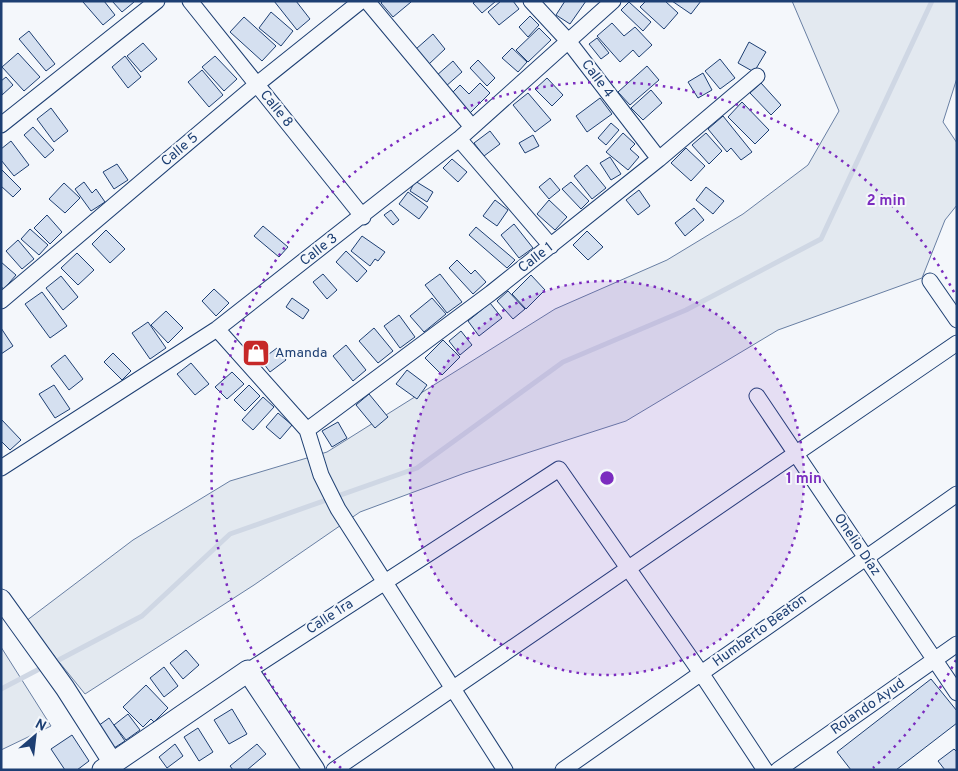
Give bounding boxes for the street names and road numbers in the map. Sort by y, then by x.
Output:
street label: Calle 4 [577,57,617,101]
street label: Calle 8 [256,87,296,131]
street label: Calle 5 [158,130,202,170]
street label: Calle 3 [297,230,341,270]
street label: Calle 1 [515,239,557,277]
street label: Onelio Díaz [830,510,884,580]
street label: Humberto Beaton [710,591,810,671]
street label: Calle 1ra [303,596,357,638]
street label: Rolando Ayud [828,675,908,739]

